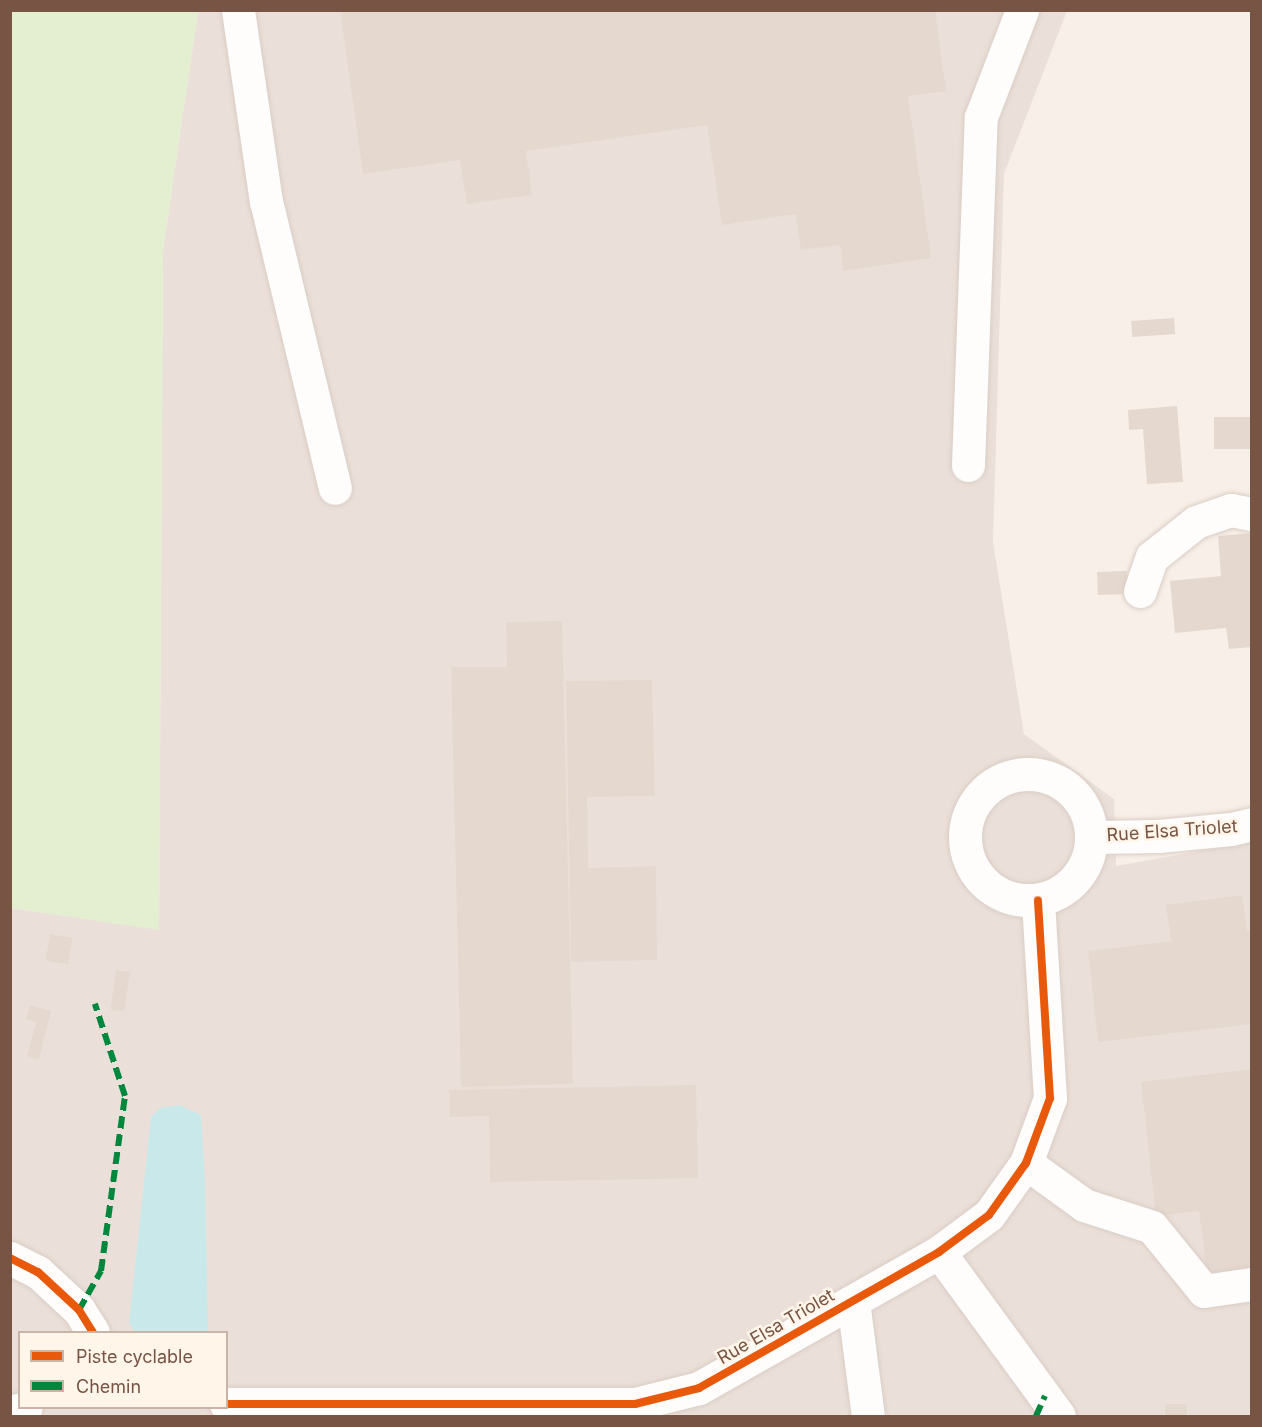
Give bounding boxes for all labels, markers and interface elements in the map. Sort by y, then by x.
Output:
street label: Rue Elsa Triolet [1106,816,1238,846]
street label: Rue Elsa Triolet [714,1285,838,1369]
legend [18,1331,228,1409]
text: Piste cyclable [76,1346,193,1367]
text: Chemin [76,1376,141,1397]

